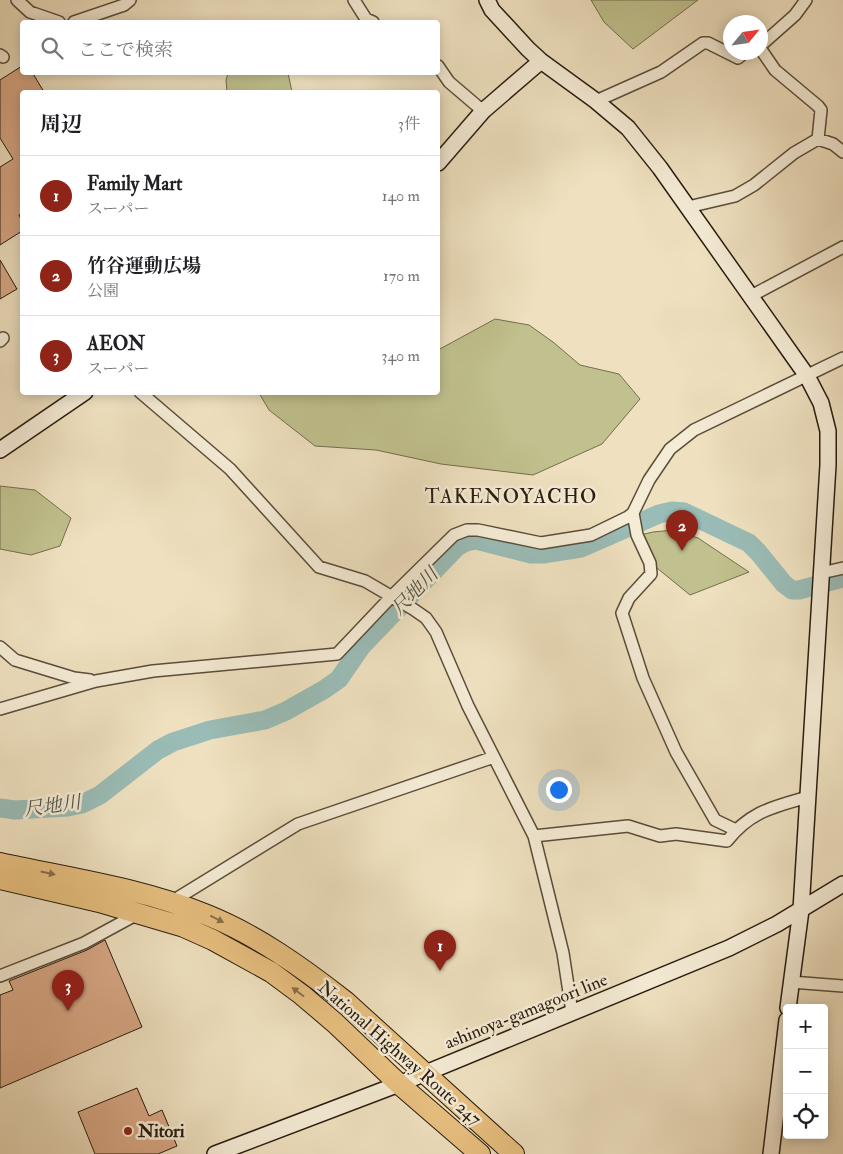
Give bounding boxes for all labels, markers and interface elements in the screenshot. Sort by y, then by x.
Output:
north arrow [723,15,768,60]
search box [20,20,440,75]
icon: search [38,34,66,62]
text: ここで検索 [78,38,173,62]
text: 周辺 [40,111,82,138]
text: 3件 [398,114,420,134]
text: Family Mart [87,172,182,196]
text: 1 [53,186,59,206]
text: 140 m [382,186,420,206]
text: スーパー [87,199,149,219]
text: 竹谷運動広場 [87,254,201,278]
text: 2 [52,266,60,286]
text: 170 m [383,266,420,286]
text: 公園 [87,281,119,301]
text: AEON [87,332,145,356]
text: 3 [53,346,59,366]
text: 340 m [381,346,420,366]
text: スーパー [87,359,149,379]
district label: TAKENOYACHO [425,484,597,509]
pin: 2 [666,510,698,551]
water label: 尺地川 [386,561,445,621]
your location [546,777,572,803]
water label: 尺地川 [22,790,84,822]
one-way arrow [40,869,55,877]
one-way arrow [209,915,224,923]
pin: 1 [424,930,456,971]
street label: ashinoya-gamagoori line [441,968,611,1055]
pin: 3 [52,970,84,1011]
street label: National Highway Route 247 [313,976,486,1131]
one-way arrow [291,987,305,997]
map controls [783,1004,828,1139]
button: + [783,1004,828,1049]
button: − [783,1049,828,1094]
button: locate [783,1094,828,1139]
place label: Nitori [137,1120,185,1143]
marker: Nitori [122,1125,134,1137]

